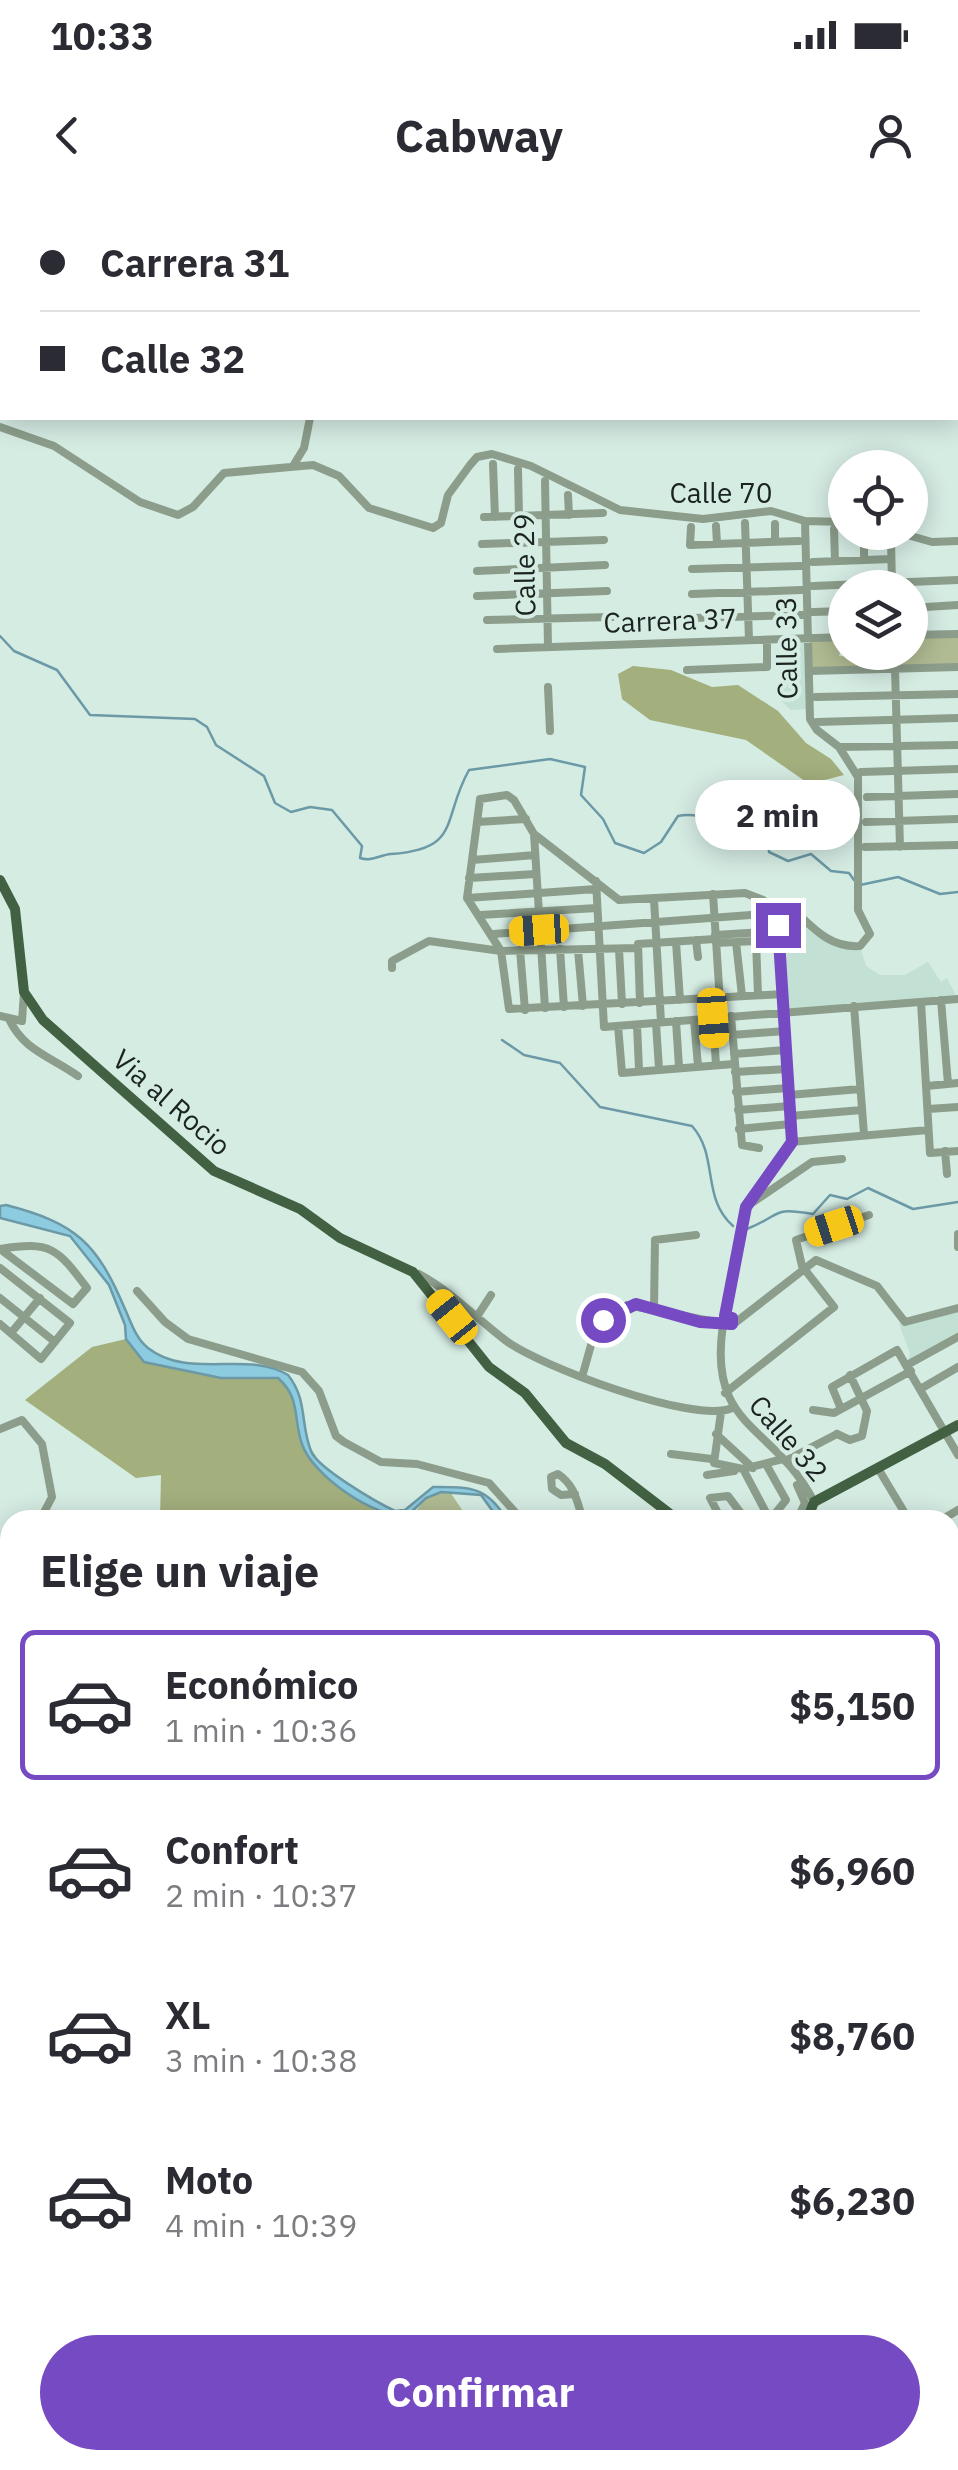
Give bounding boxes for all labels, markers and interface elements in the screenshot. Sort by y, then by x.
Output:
text: 10:33 [50,11,154,60]
text: Cabway [395,106,563,164]
icon: back [40,108,95,163]
icon: person [863,108,918,163]
text: Carrera 31 [100,238,289,287]
text: Calle 32 [100,334,245,383]
map controls [828,450,928,670]
button: locate [828,450,928,550]
street label: Calle 70 [669,474,773,511]
street label: Calle 29 [505,513,543,617]
button: layers [828,570,928,670]
street label: Calle 33 [767,596,805,700]
street label: Carrera 37 [603,599,737,641]
callout: 2 min [696,780,860,850]
text: 2 min [736,794,819,836]
route end [756,903,801,948]
car [508,913,570,947]
car [696,987,730,1049]
street label: Via al Rocio [105,1041,239,1163]
car [801,1202,867,1250]
car [421,1284,483,1350]
route start [581,1298,626,1343]
street label: Calle 32 [741,1387,837,1489]
text: Elige un viaje [40,1541,319,1599]
icon: car [45,1660,135,1750]
text: Económico [165,1660,358,1709]
text: $5,150 [789,1681,915,1730]
text: 1 min · 10:36 [165,1709,358,1751]
icon: car [45,1825,135,1915]
text: Confort [165,1825,299,1874]
text: $6,960 [789,1846,915,1895]
text: 2 min · 10:37 [165,1874,358,1916]
icon: car [45,1990,135,2080]
text: XL [165,1990,211,2039]
text: $8,760 [789,2011,915,2060]
text: 3 min · 10:38 [165,2039,358,2081]
icon: car [45,2155,135,2245]
text: Moto [165,2155,253,2204]
text: $6,230 [789,2176,915,2225]
text: 4 min · 10:39 [165,2204,358,2246]
button: Confirmar [40,2335,920,2450]

